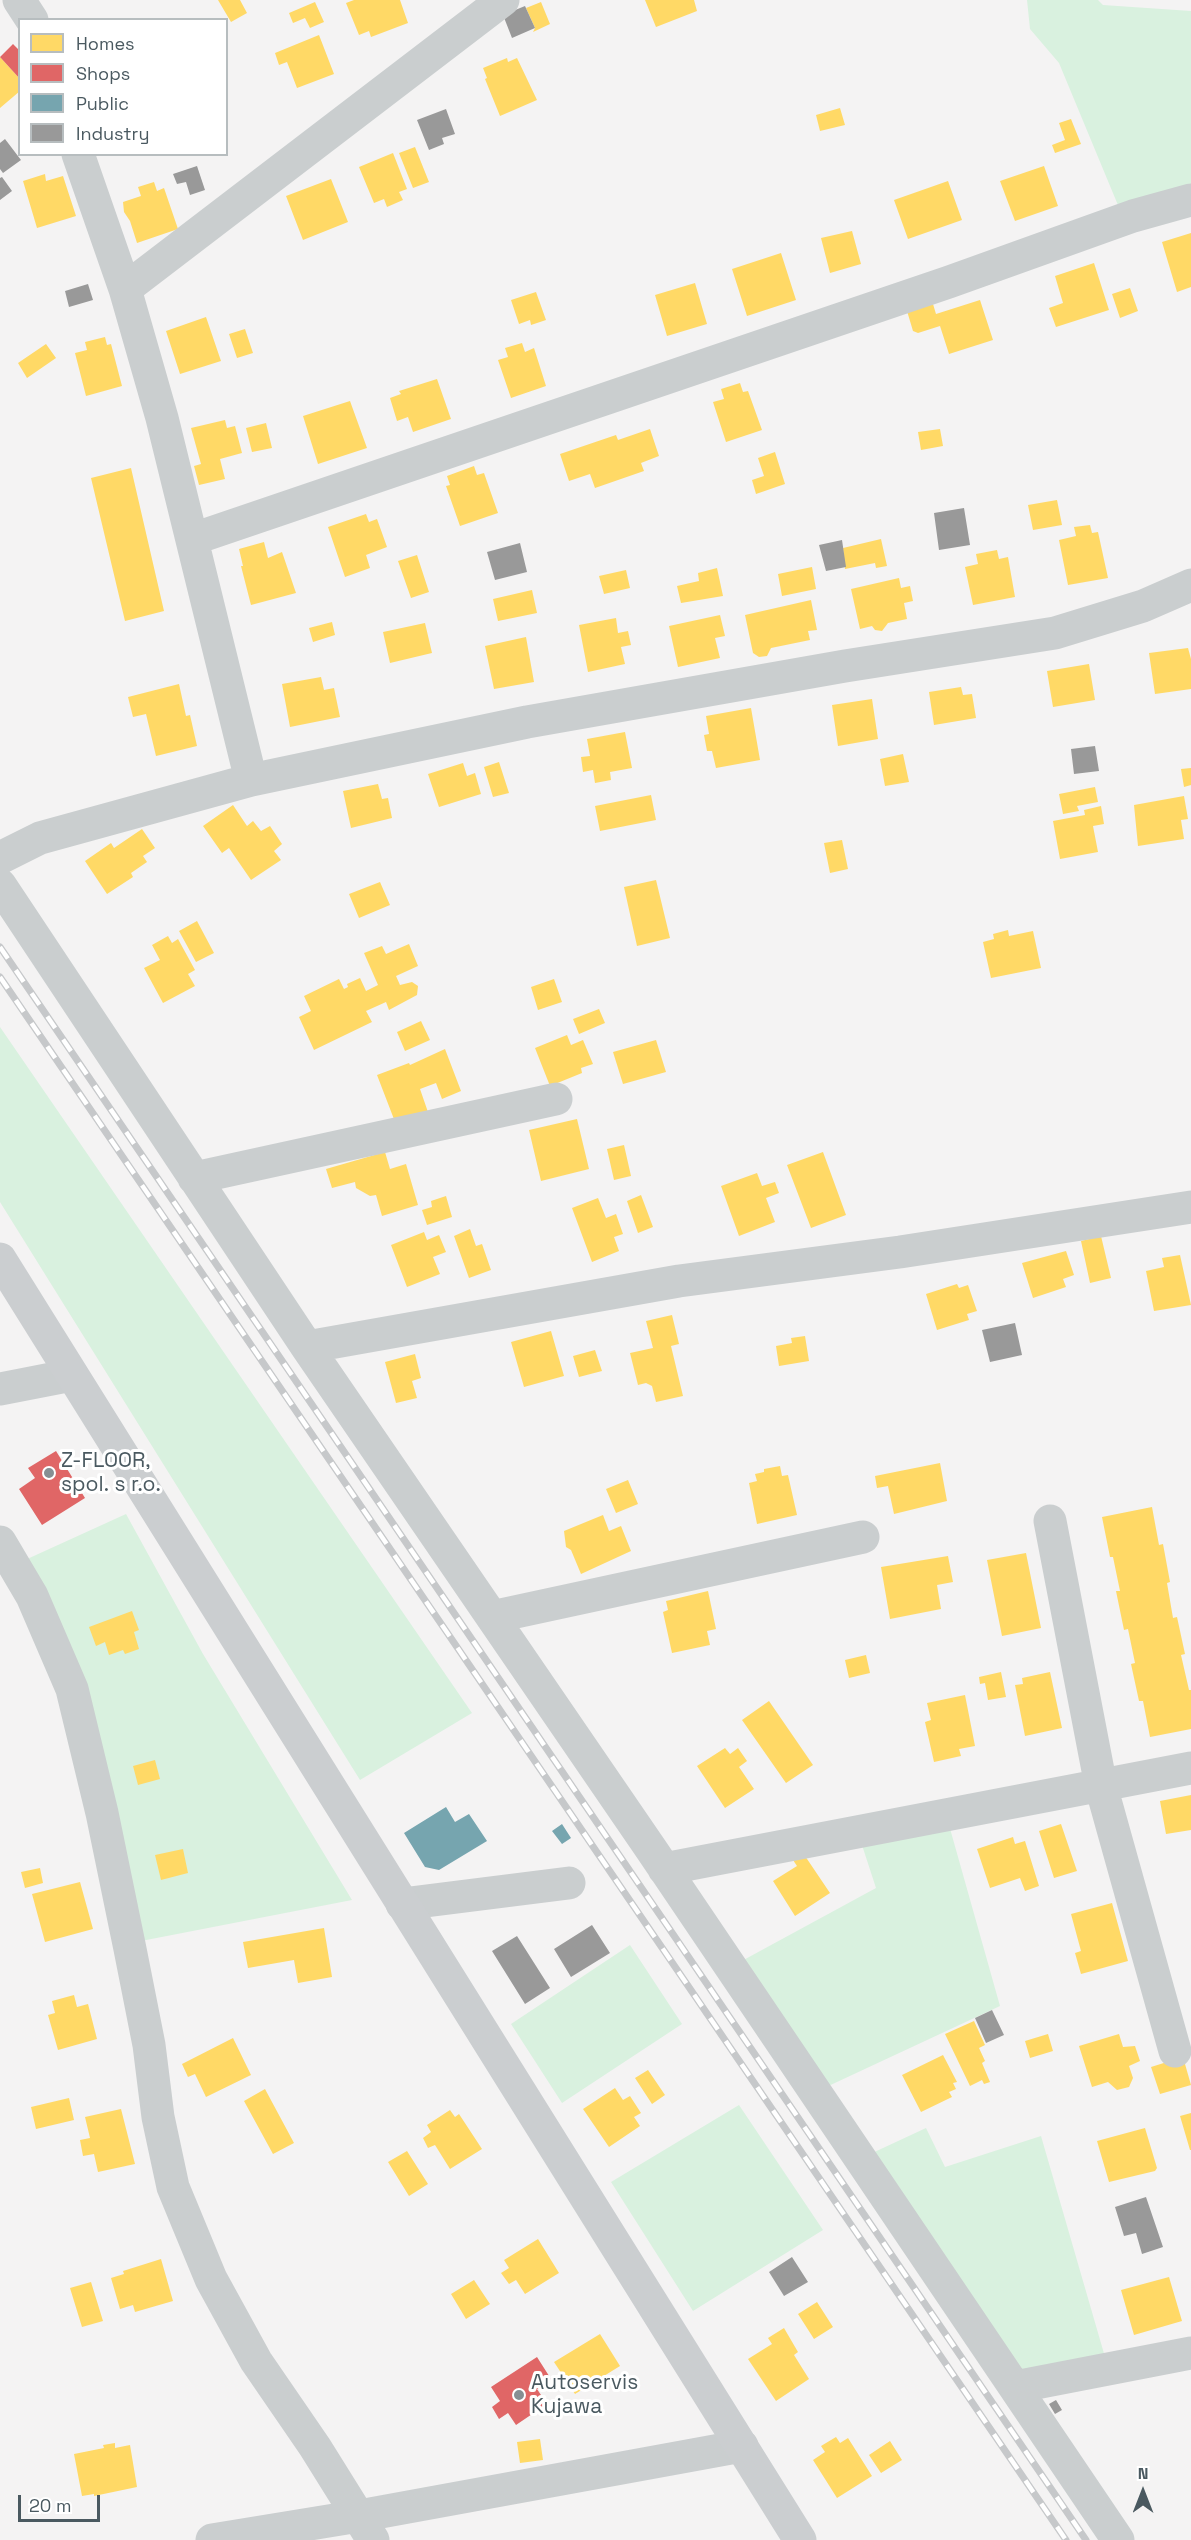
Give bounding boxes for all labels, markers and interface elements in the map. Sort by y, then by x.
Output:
legend [18,18,228,156]
text: Homes [76,32,135,55]
text: Shops [76,62,130,85]
text: Public [76,92,129,115]
text: Industry [76,122,149,145]
place label: Z-FLOOR, spol. s r.o. [61,1448,161,1498]
marker: Z-FLOOR, spol. s r.o. [42,1466,56,1480]
place label: Autoservis Kujawa [531,2370,638,2420]
marker: Autoservis Kujawa [512,2388,526,2402]
north arrow [1113,2462,1173,2522]
text: N [1138,2463,1148,2484]
scale bar [21,2483,104,2521]
text: 20 m [29,2494,72,2517]

